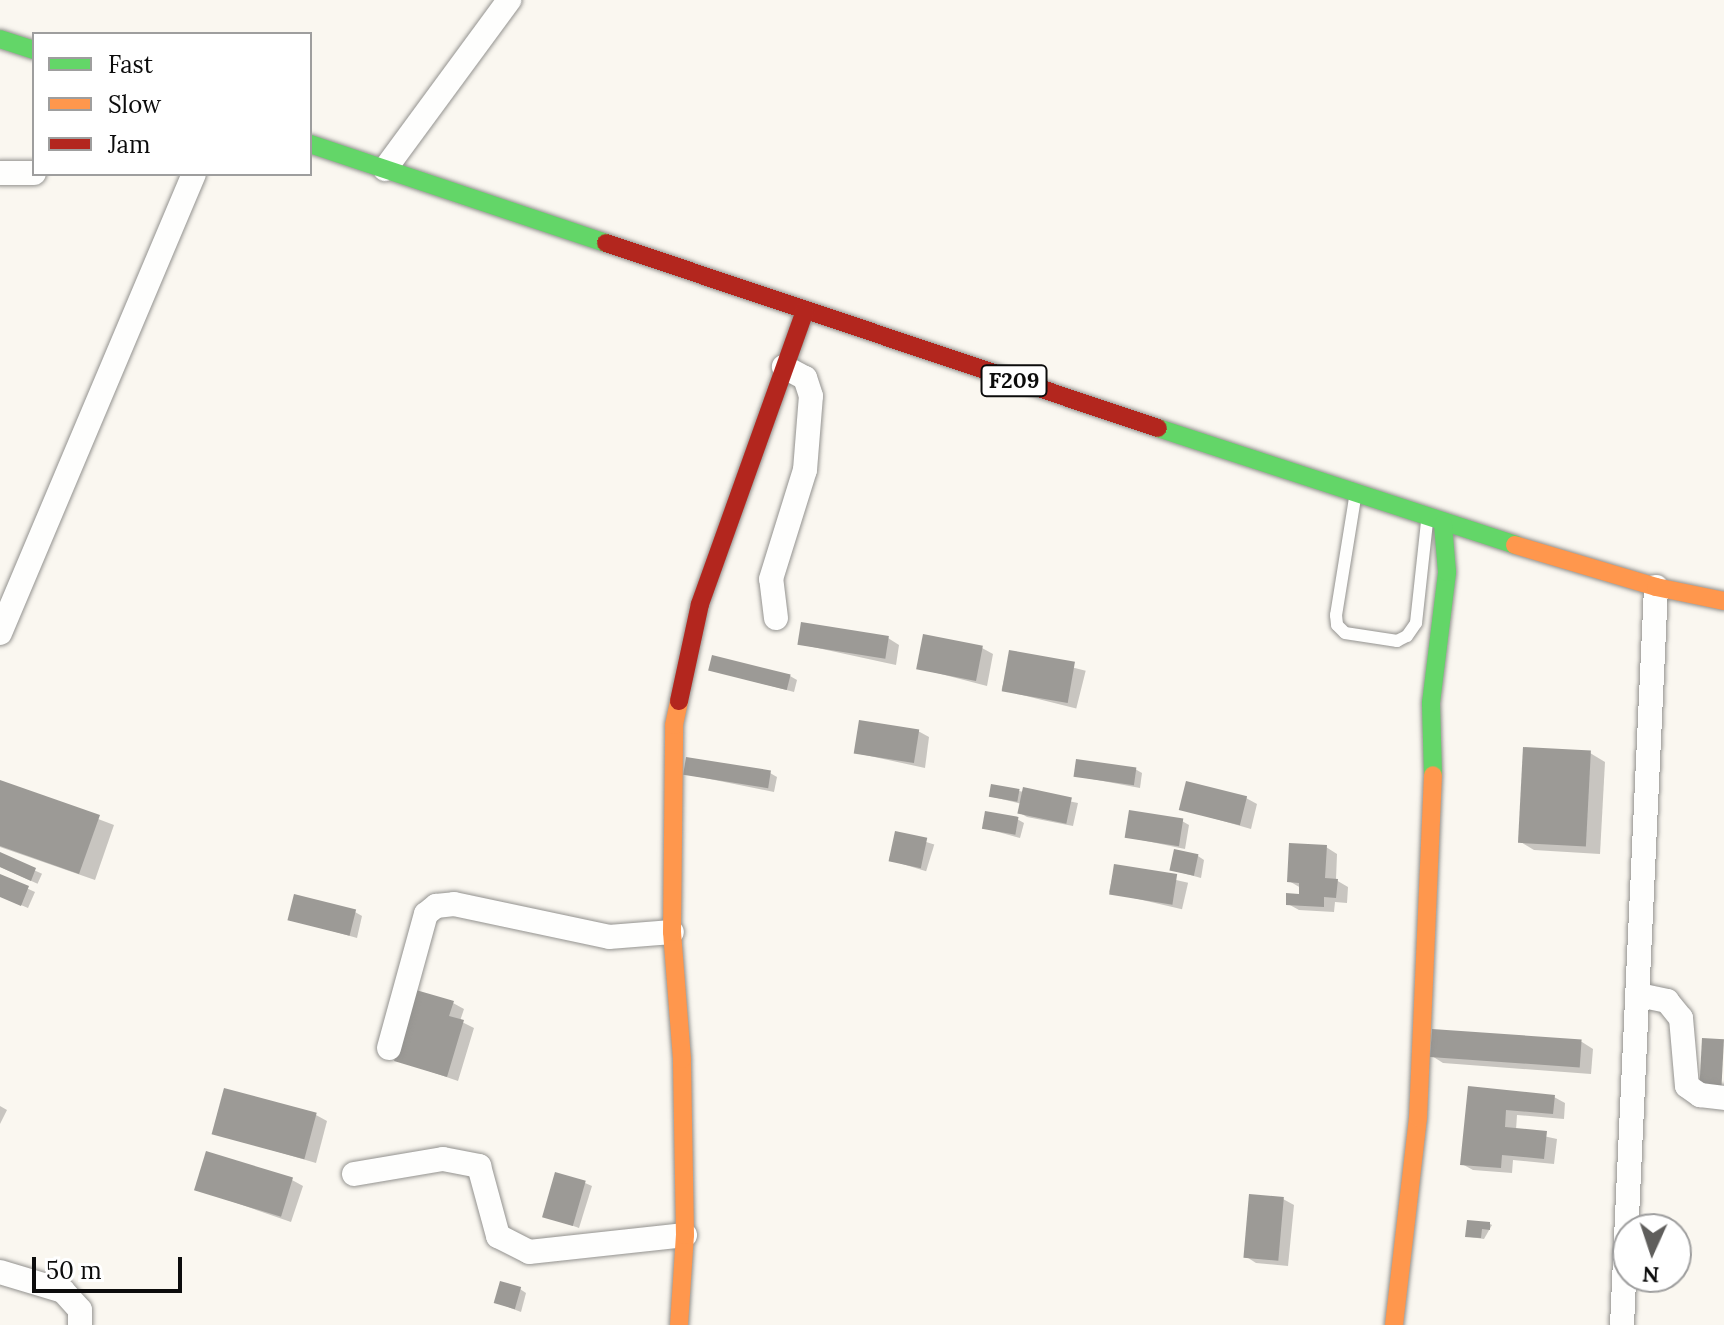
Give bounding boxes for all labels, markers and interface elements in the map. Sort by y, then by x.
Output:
legend [32,32,312,176]
text: Fast [108,49,153,80]
text: Slow [108,89,161,120]
text: Jam [108,129,150,160]
road number: F209 [980,363,1048,399]
north arrow [1612,1213,1692,1293]
scale bar [36,1241,186,1291]
text: 50 m [46,1255,102,1286]
text: N [1642,1261,1660,1289]

